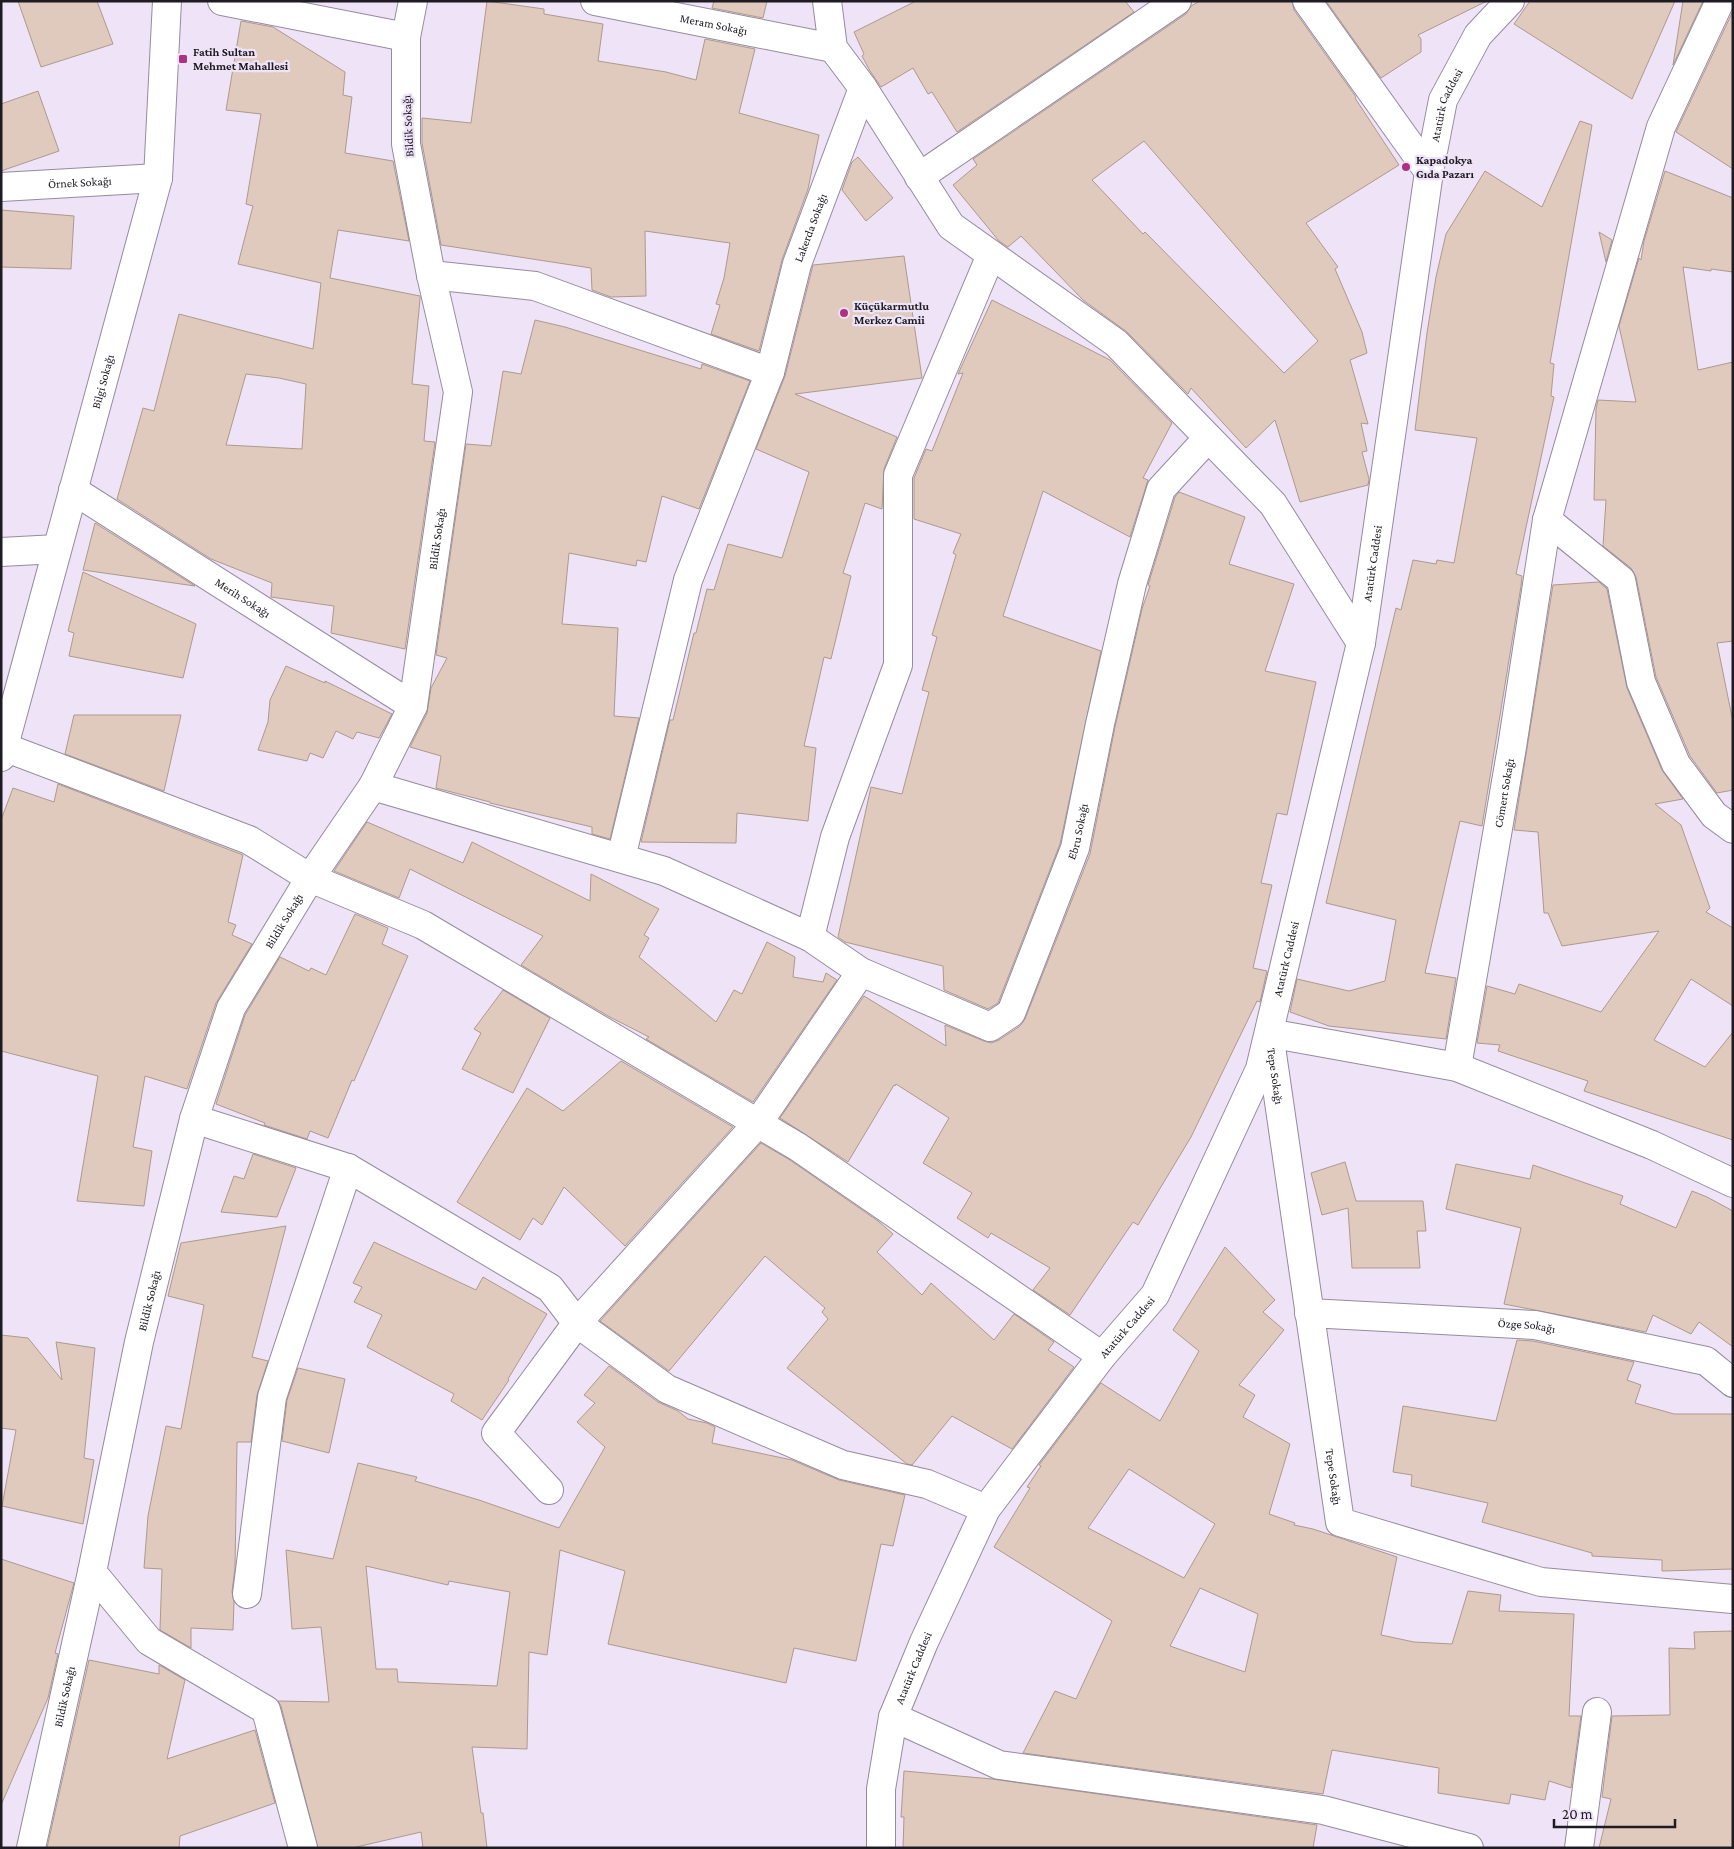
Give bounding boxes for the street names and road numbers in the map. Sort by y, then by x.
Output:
street label: Meram Sokağı [679,11,749,38]
street label: Atatürk Caddesi [1428,66,1466,143]
street label: Bildik Sokağı [399,95,417,157]
street label: Örnek Sokağı [48,174,112,191]
street label: Lakerda Sokağı [791,191,830,264]
street label: Bilgi Sokağı [89,353,117,410]
street label: Bildik Sokağı [426,507,448,571]
street label: Atatürk Caddesi [1360,524,1385,603]
street label: Merih Sokağı [212,575,273,621]
street label: Cömert Sokağı [1491,757,1517,829]
street label: Ebru Sokağı [1064,802,1091,862]
street label: Bildik Sokağı [262,891,306,951]
street label: Atatürk Caddesi [1270,920,1302,998]
street label: Tepe Sokağı [1264,1047,1286,1105]
street label: Bildik Sokağı [135,1269,163,1332]
street label: Atatürk Caddesi [1096,1294,1158,1361]
street label: Özge Sokağı [1497,1316,1557,1336]
street label: Tepe Sokağı [1322,1448,1344,1506]
street label: Atatürk Caddesi [892,1630,935,1706]
street label: Bildik Sokağı [51,1665,78,1728]

